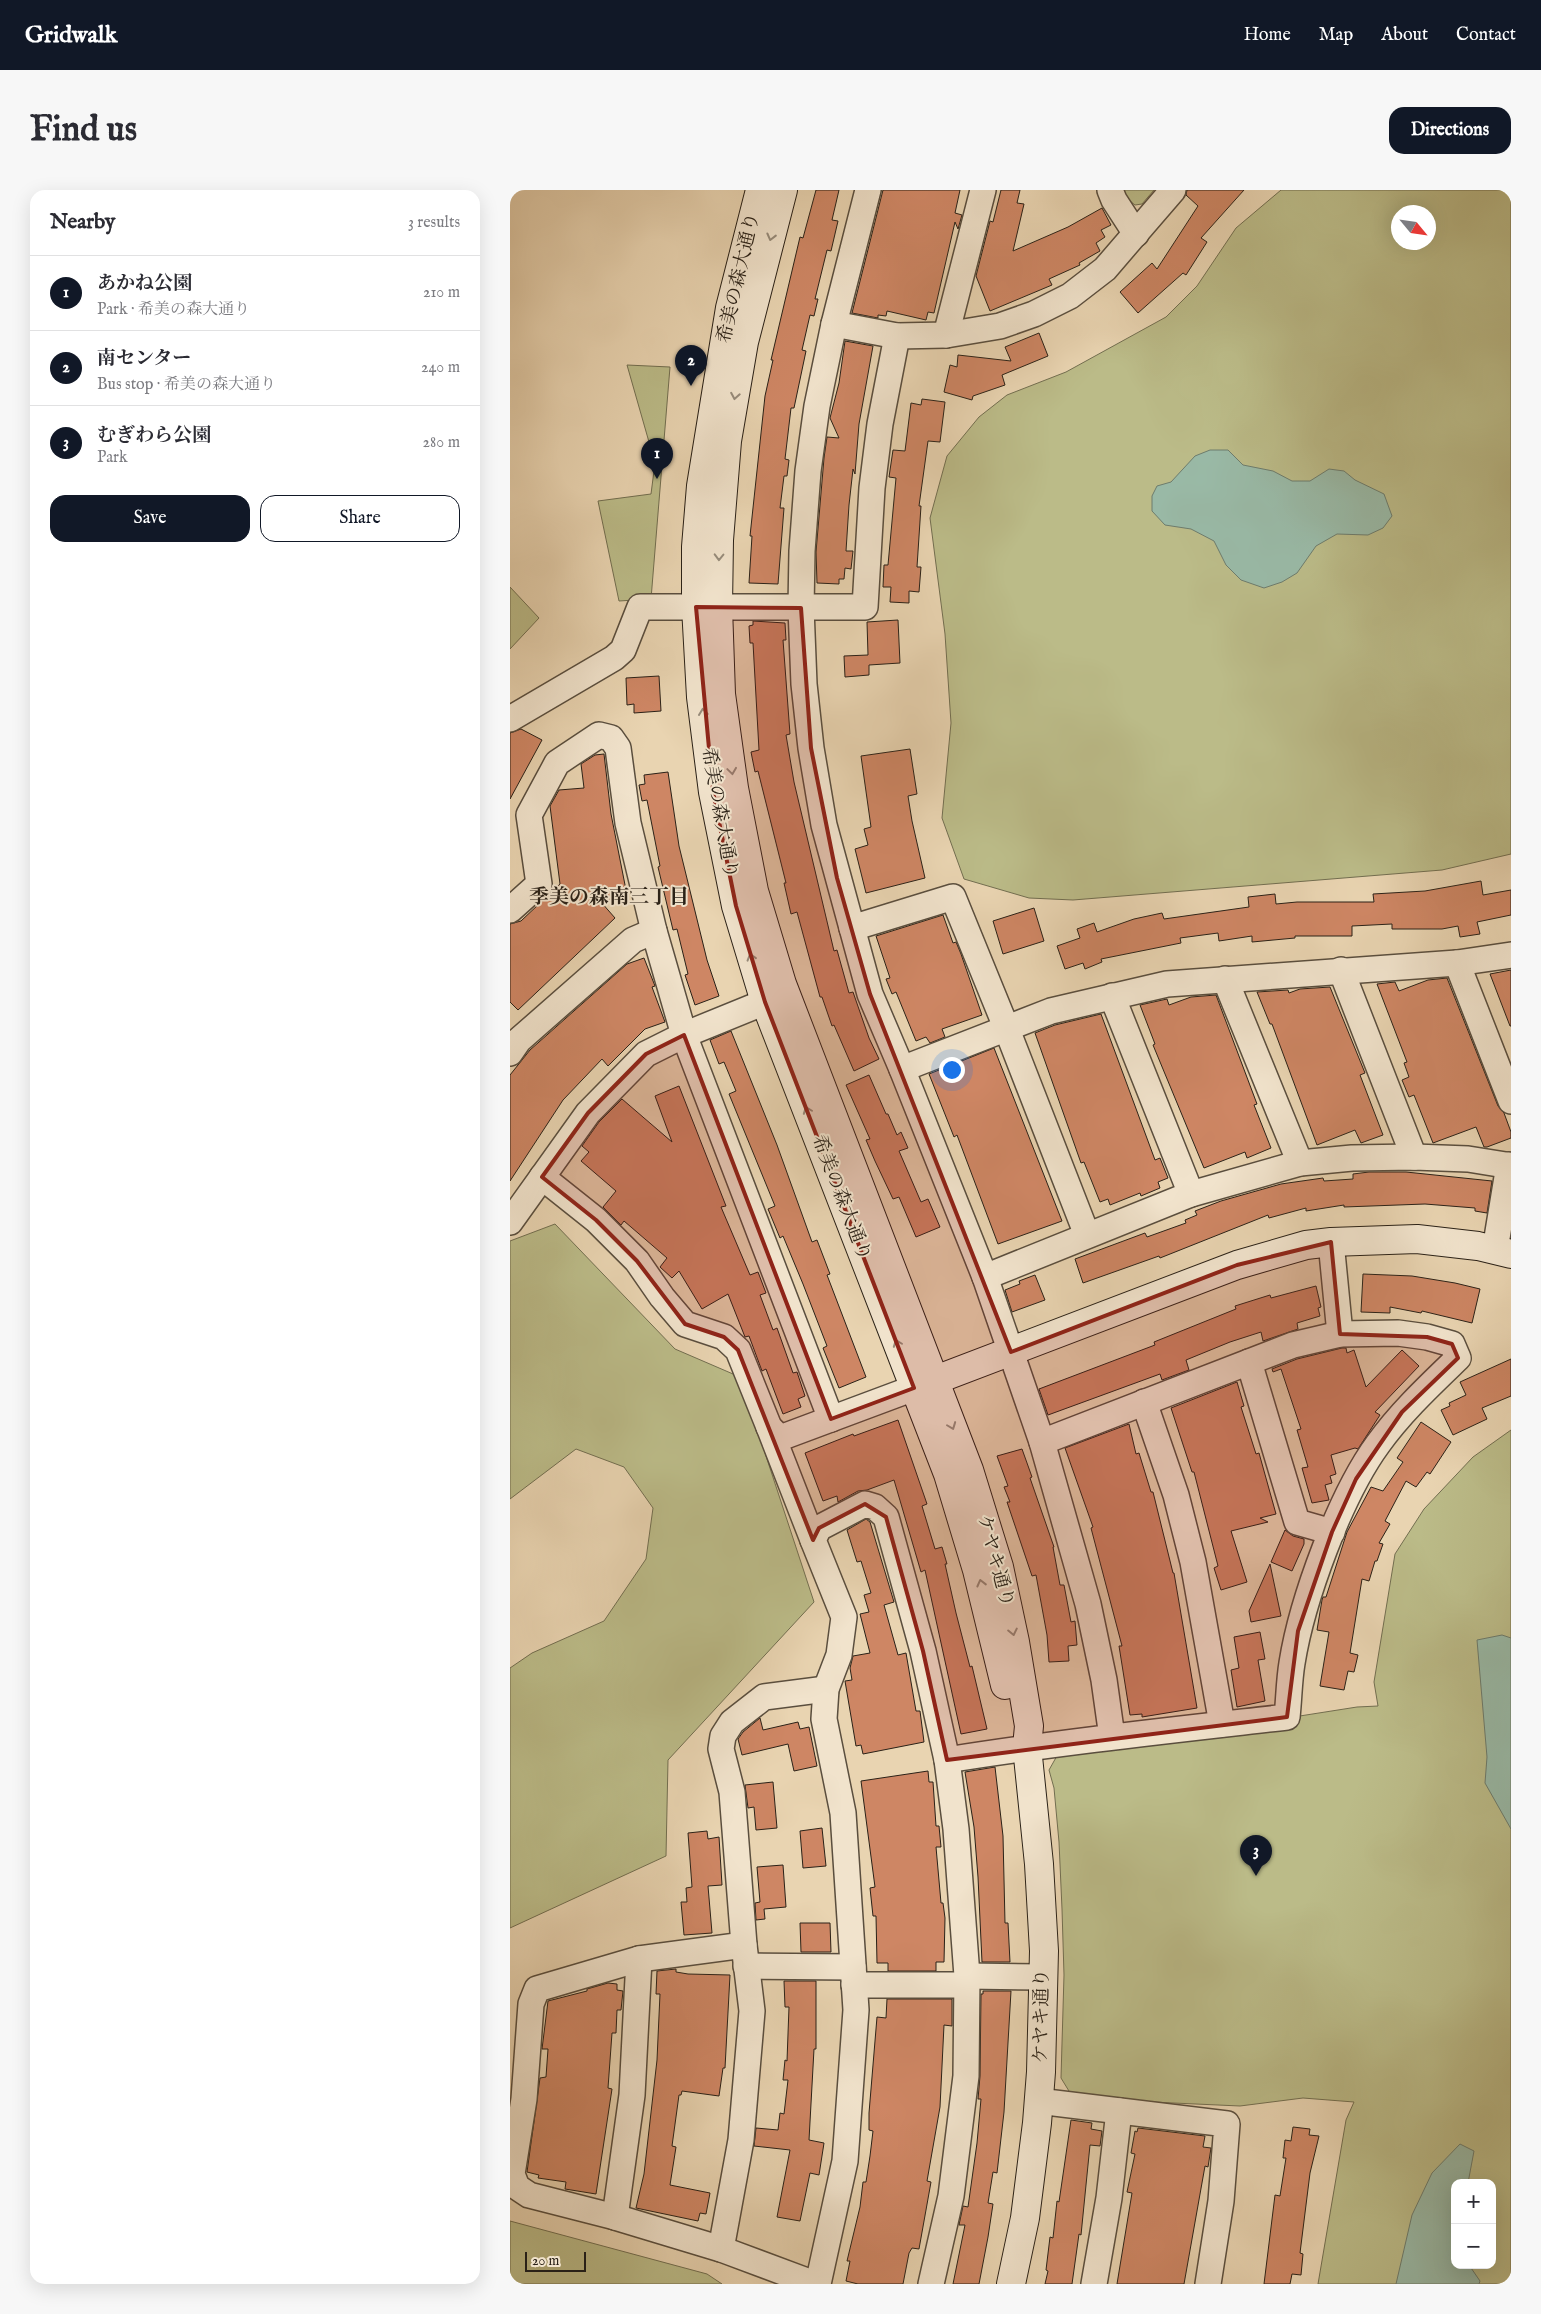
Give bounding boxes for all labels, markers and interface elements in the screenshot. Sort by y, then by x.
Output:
text: Gridwalk [25,20,117,51]
text: Home [1244,24,1291,47]
text: Map [1319,24,1353,47]
text: About [1381,24,1428,47]
text: Contact [1456,24,1516,47]
button: Directions [1389,107,1511,154]
text: Find us [30,108,137,153]
north arrow [1391,205,1436,250]
text: Nearby [50,209,115,236]
street label: 希美の森大通り [712,210,766,346]
text: 3 results [408,213,460,233]
one-way arrow [766,233,777,242]
text: あかね公園 [97,272,192,296]
text: 1 [63,283,69,303]
text: 210 m [423,283,460,303]
text: Park · 希美の森大通り [97,300,250,320]
pin: 2 [675,345,707,386]
text: 南センター [97,347,191,371]
text: 2 [62,358,70,378]
text: 240 m [421,358,460,378]
text: Bus stop · 希美の森大通り [97,375,276,395]
one-way arrow [730,391,740,400]
text: むぎわら公園 [97,424,211,448]
text: 3 [63,433,69,453]
text: 280 m [423,433,460,453]
pin: 1 [641,438,673,479]
text: Park [97,448,127,468]
button: Save [50,495,250,542]
button: Share [260,495,460,542]
one-way arrow [714,554,724,561]
one-way arrow [698,708,709,716]
street label: 希美の森大通り [696,745,742,881]
one-way arrow [726,767,736,776]
district label: 季美の森南三丁目 [529,885,689,910]
one-way arrow [747,953,757,962]
your location [939,1057,965,1083]
one-way arrow [802,1106,812,1114]
street label: 希美の森大通り [806,1132,876,1264]
one-way arrow [892,1339,903,1348]
one-way arrow [946,1421,956,1430]
street label: ケヤキ通り [971,1512,1019,1610]
one-way arrow [976,1579,987,1588]
one-way arrow [1007,1628,1018,1637]
pin: 3 [1240,1835,1272,1876]
street label: ケヤキ通り [1029,1968,1055,2064]
map controls [1451,2179,1496,2269]
button: + [1451,2179,1496,2224]
button: − [1451,2224,1496,2269]
scale bar [525,2249,586,2272]
text: 20 m [532,2252,559,2270]

